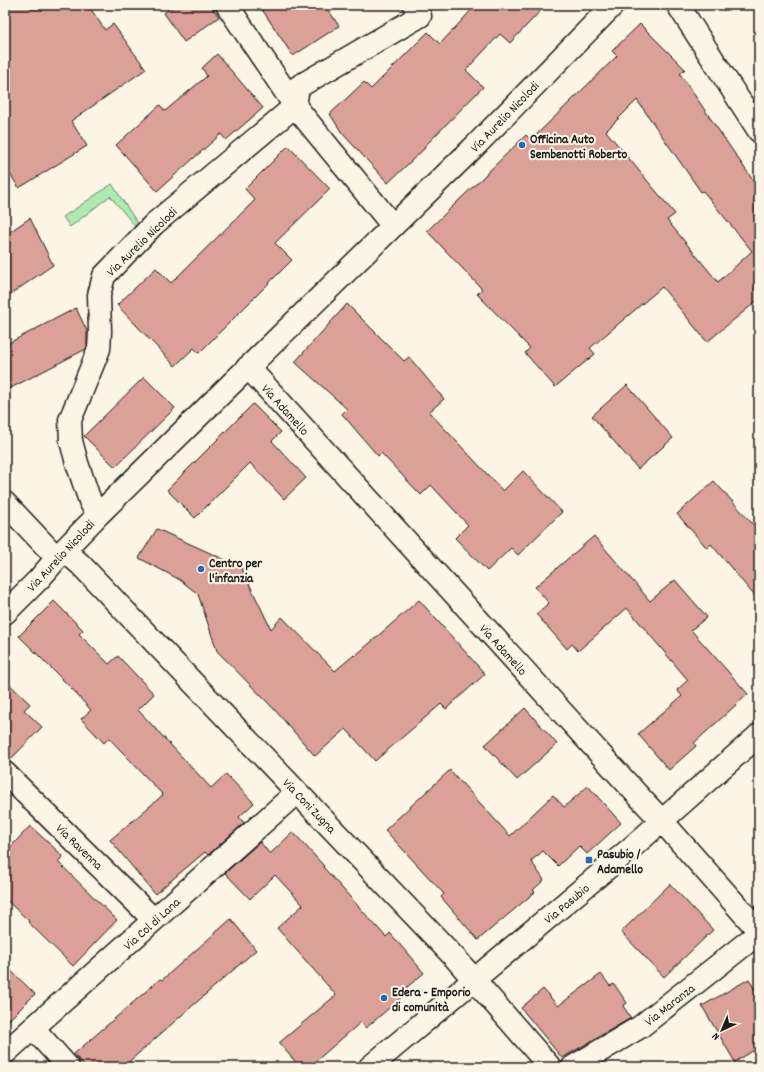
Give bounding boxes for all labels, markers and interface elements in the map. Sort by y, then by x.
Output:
street label: Via Aurelio Nicolodi [467,77,545,158]
place label: Officina Auto Sembenotti Roberto [530,131,628,165]
marker: Officina Auto Sembenotti Roberto [517,140,527,150]
street label: Via Aurelio Nicolodi [103,203,183,282]
street label: Via Adamello [256,381,313,441]
street label: Via Aurelio Nicolodi [23,516,101,597]
place label: Centro per l'infanzia [209,555,263,589]
marker: Centro per l'infanzia [196,564,206,574]
street label: Via Adamello [474,621,531,681]
street label: Via Coni Zugna [277,775,340,839]
street label: Via Ravenna [50,820,107,876]
place label: Pasubio / Adamello [597,846,643,880]
marker: Pasubio / Adamello [584,855,594,865]
street label: Via Pasubio [541,880,595,930]
street label: Via Col di Lana [120,893,186,956]
street label: Via Maranza [641,980,700,1032]
place label: Edera - Emporio di comunità [392,984,471,1018]
marker: Edera - Emporio di comunità [379,993,389,1003]
north arrow [702,1010,742,1050]
text: N [709,1028,724,1043]

